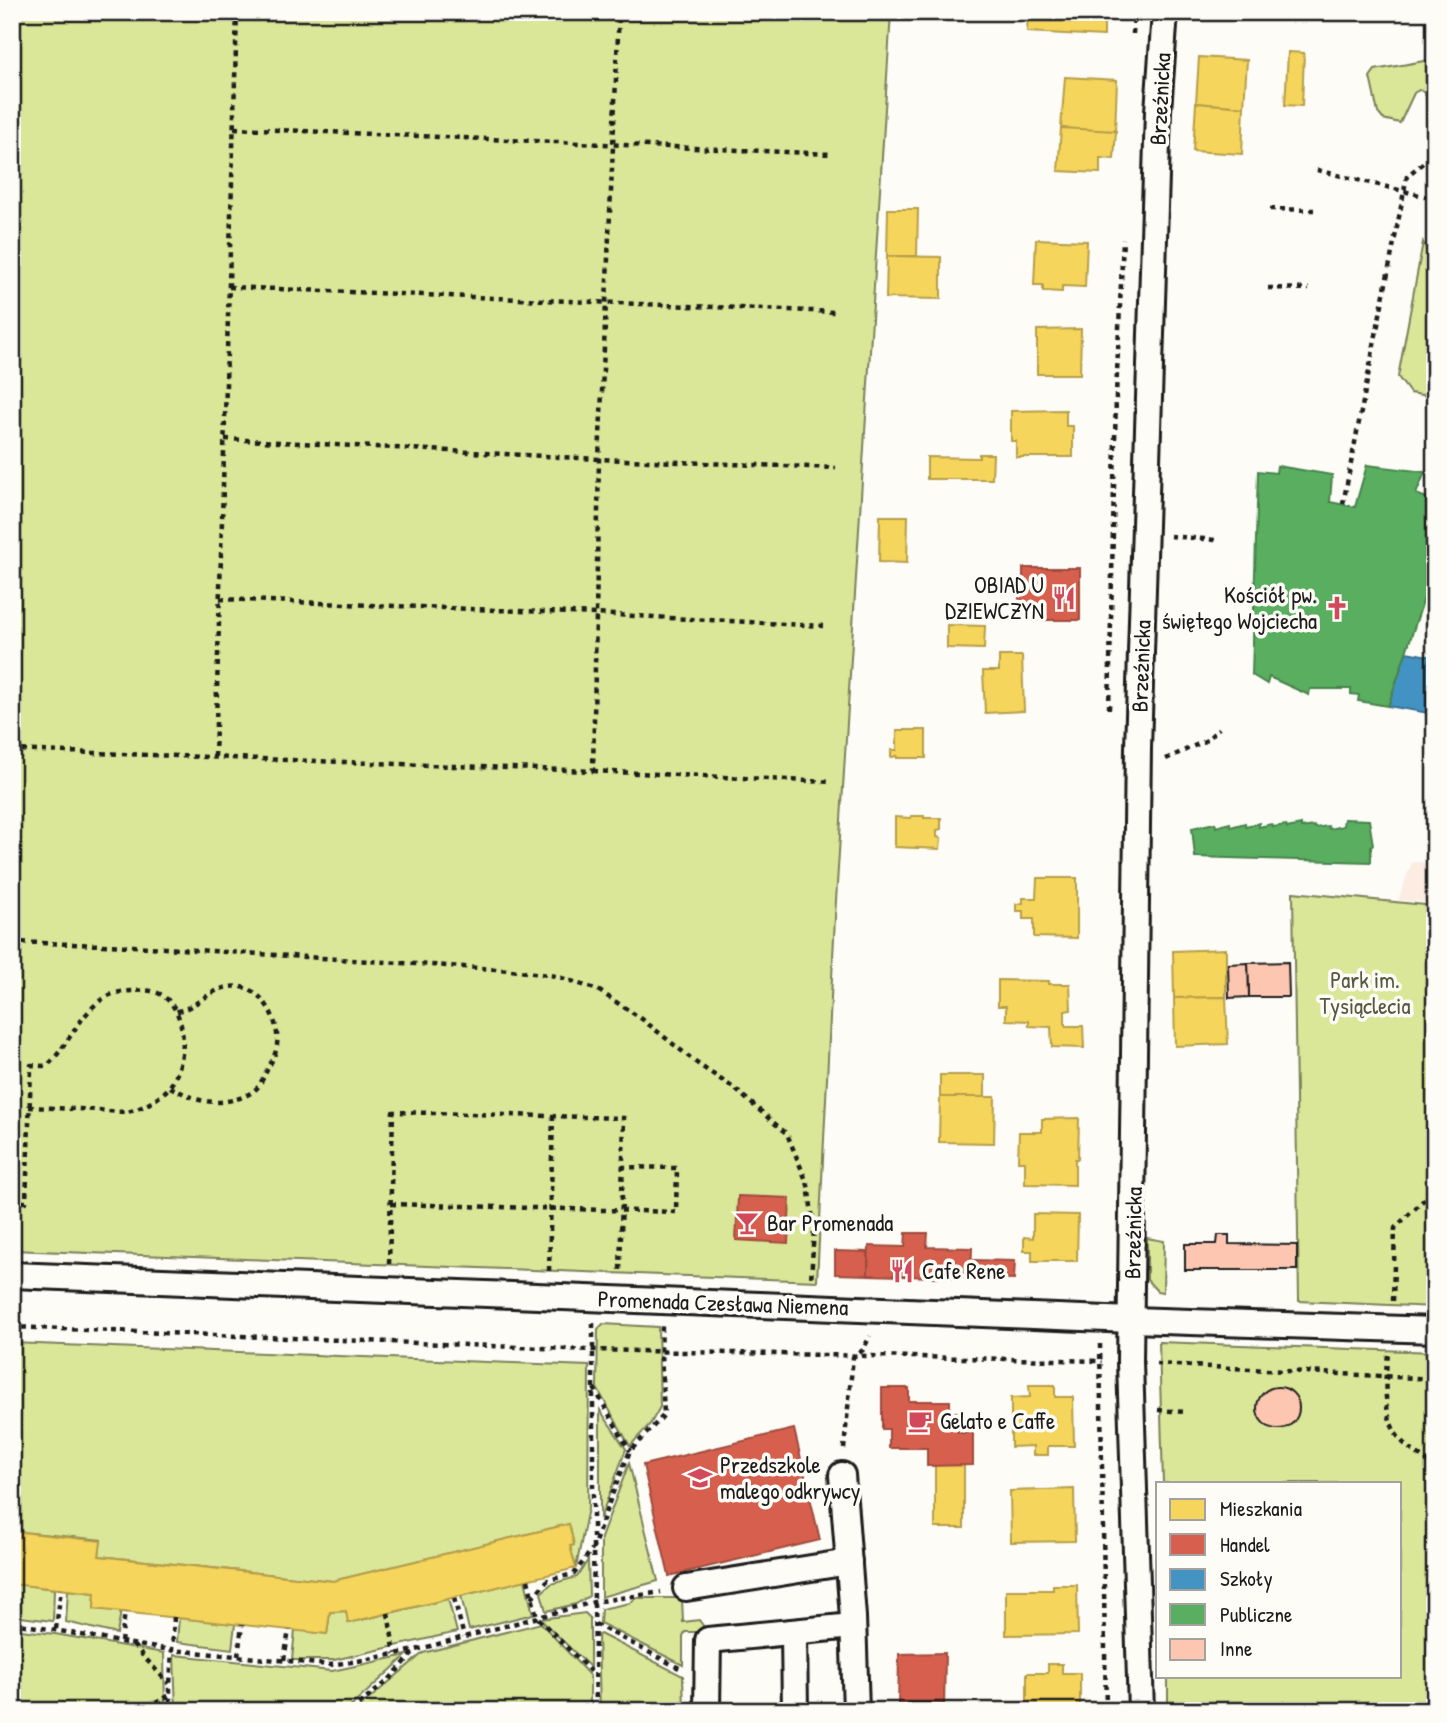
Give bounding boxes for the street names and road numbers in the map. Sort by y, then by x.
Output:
street label: Brzeźnicka [1142,52,1177,146]
street label: Brzeźnicka [1123,619,1158,713]
street label: Brzeźnicka [1116,1187,1149,1279]
street label: Promenada Czesława Niemena [597,1283,849,1322]

